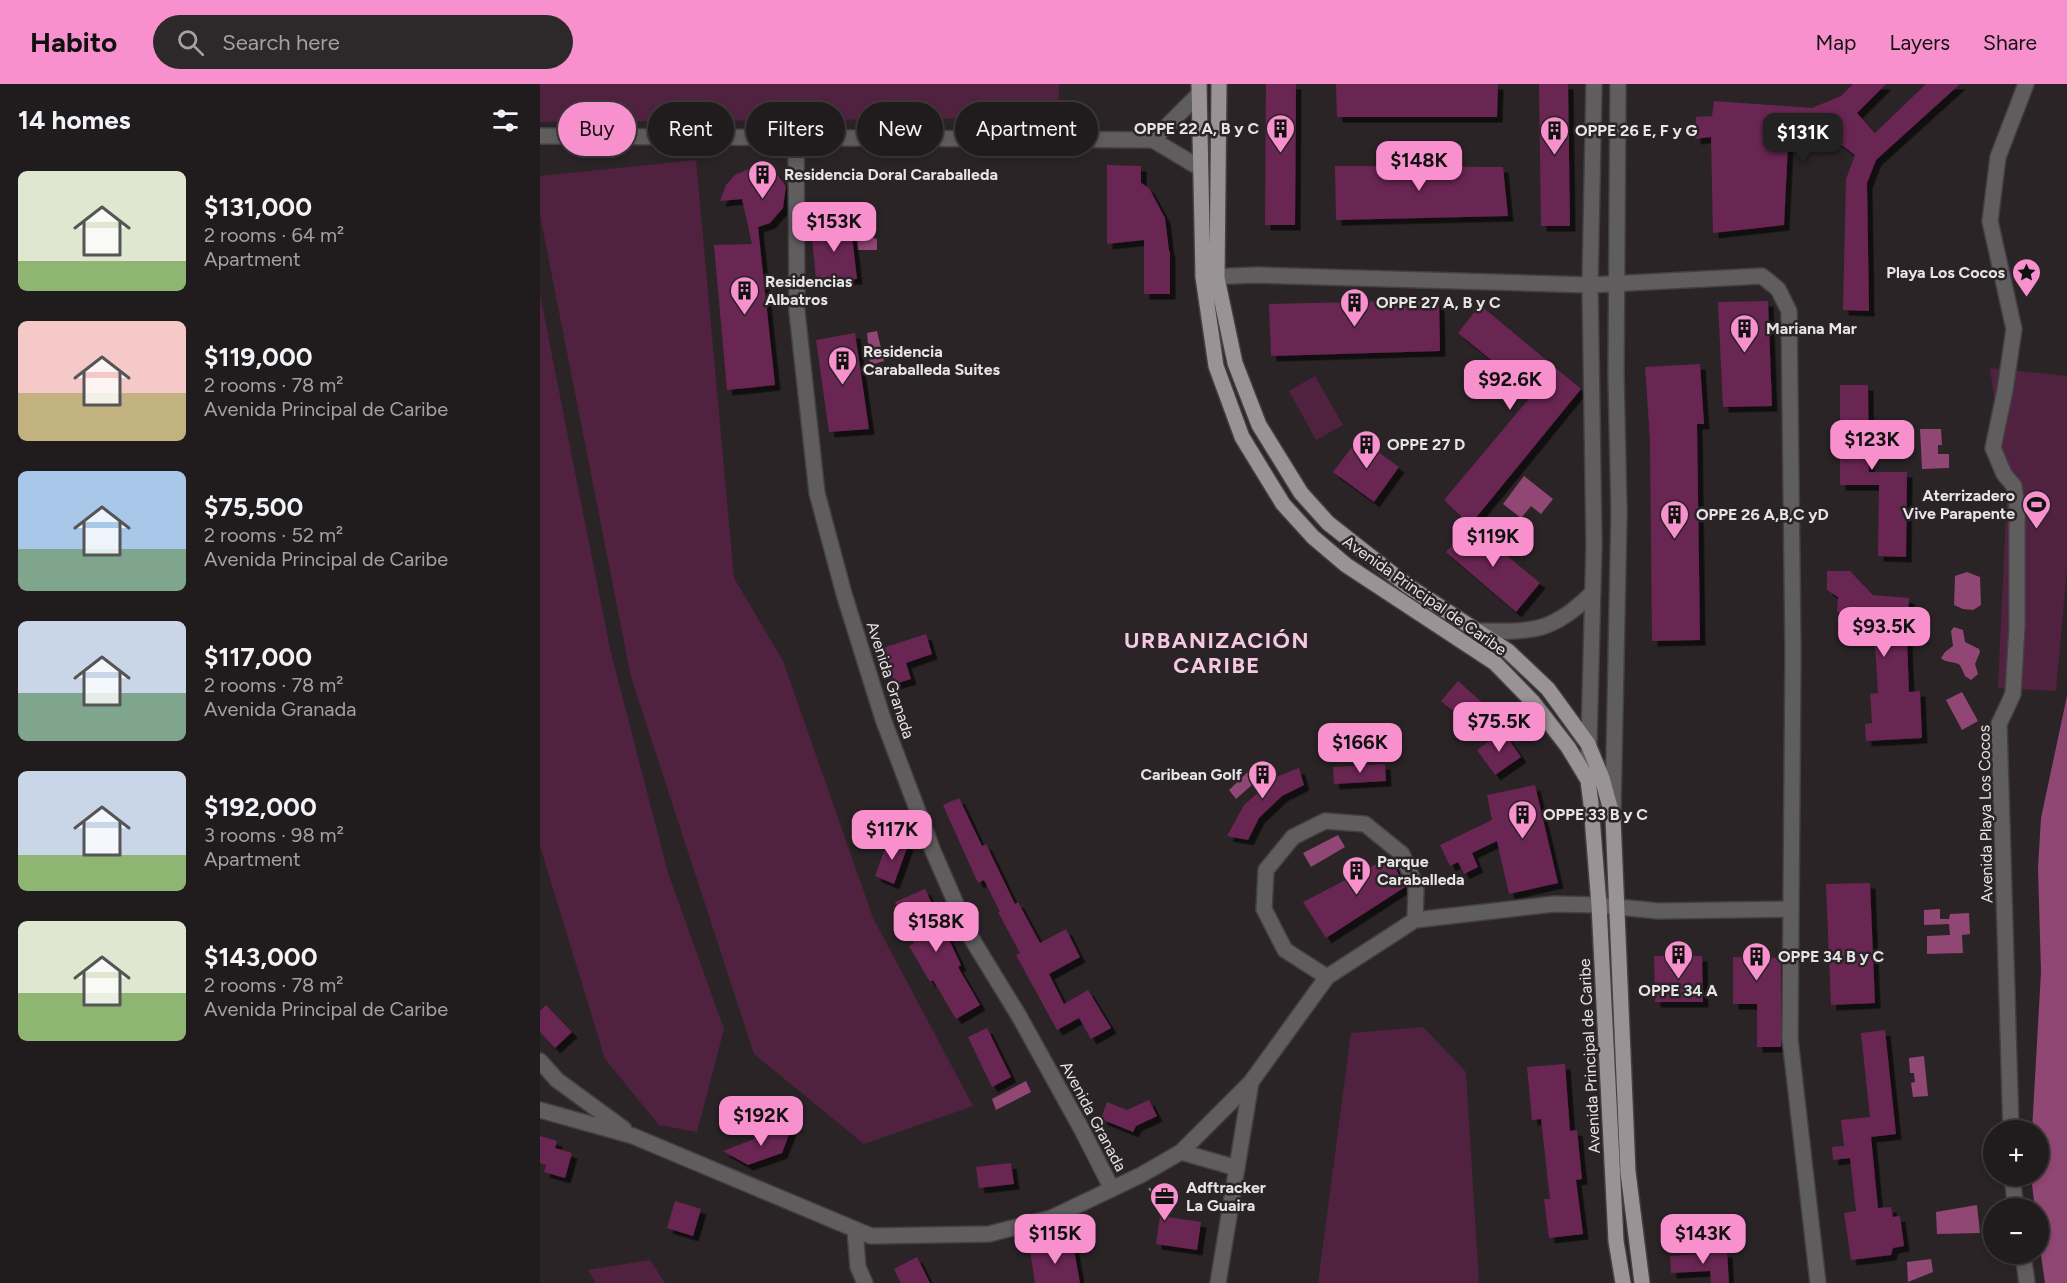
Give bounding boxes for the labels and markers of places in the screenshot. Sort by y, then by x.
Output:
building icon: OPPE 22 A, B y C [1264,112,1296,154]
pin: $131K [1761,113,1845,164]
building icon: OPPE 26 E, F y G [1538,114,1570,156]
place label: OPPE 22 A, B y C [1134,119,1259,138]
place label: OPPE 26 E, F y G [1575,121,1698,140]
pin: $148K [1377,141,1461,192]
building icon: Residencia Doral Caraballeda [747,158,779,200]
place label: Residencia Doral Caraballeda [784,165,998,184]
pin: $153K [792,202,876,253]
place icon: Playa Los Cocos [2010,256,2042,298]
place label: Playa Los Cocos [1886,263,2006,282]
place label: Residencias Albatros [765,272,853,309]
building icon: Residencias Albatros [728,274,760,316]
building icon: OPPE 27 A, B y C [1339,286,1371,328]
place label: OPPE 27 A, B y C [1376,293,1501,312]
building icon: Mariana Mar [1729,312,1761,354]
place label: Mariana Mar [1766,319,1857,338]
place label: Residencia Caraballeda Suites [863,342,1001,379]
building icon: Residencia Caraballeda Suites [826,344,858,386]
pin: $92.6K [1461,360,1559,411]
pin: $123K [1830,420,1914,471]
building icon: OPPE 27 D [1350,428,1382,470]
place label: OPPE 27 D [1387,435,1465,454]
place label: Aterrizadero Vive Parapente [1903,486,2015,523]
sports icon: Aterrizadero Vive Parapente [2020,488,2052,530]
building icon: OPPE 26 A,B,C yD [1659,498,1691,540]
place label: OPPE 26 A,B,C yD [1696,505,1829,524]
pin: $119K [1451,517,1535,568]
pin: $93.5K [1835,607,1933,658]
pin: $75.5K [1450,702,1548,753]
pin: $166K [1318,723,1402,774]
building icon: Caribean Golf [1247,758,1279,800]
place label: Caribean Golf [1140,765,1243,784]
building icon: OPPE 33 B y C [1506,798,1538,840]
place label: OPPE 33 B y C [1543,805,1648,824]
pin: $117K [850,810,934,861]
place label: Parque Caraballeda [1377,852,1465,889]
building icon: Parque Caraballeda [1340,854,1372,896]
pin: $158K [894,902,978,953]
building icon: OPPE 34 A [1662,938,1694,980]
building icon: OPPE 34 B y C [1741,940,1773,982]
place label: OPPE 34 B y C [1778,947,1885,966]
place label: OPPE 34 A [1638,981,1718,1000]
pin: $192K [719,1096,803,1147]
place label: Adftracker La Guaira [1186,1178,1266,1215]
office icon: Adftracker La Guaira [1149,1180,1181,1222]
pin: $115K [1013,1214,1097,1265]
pin: $143K [1661,1214,1745,1265]

